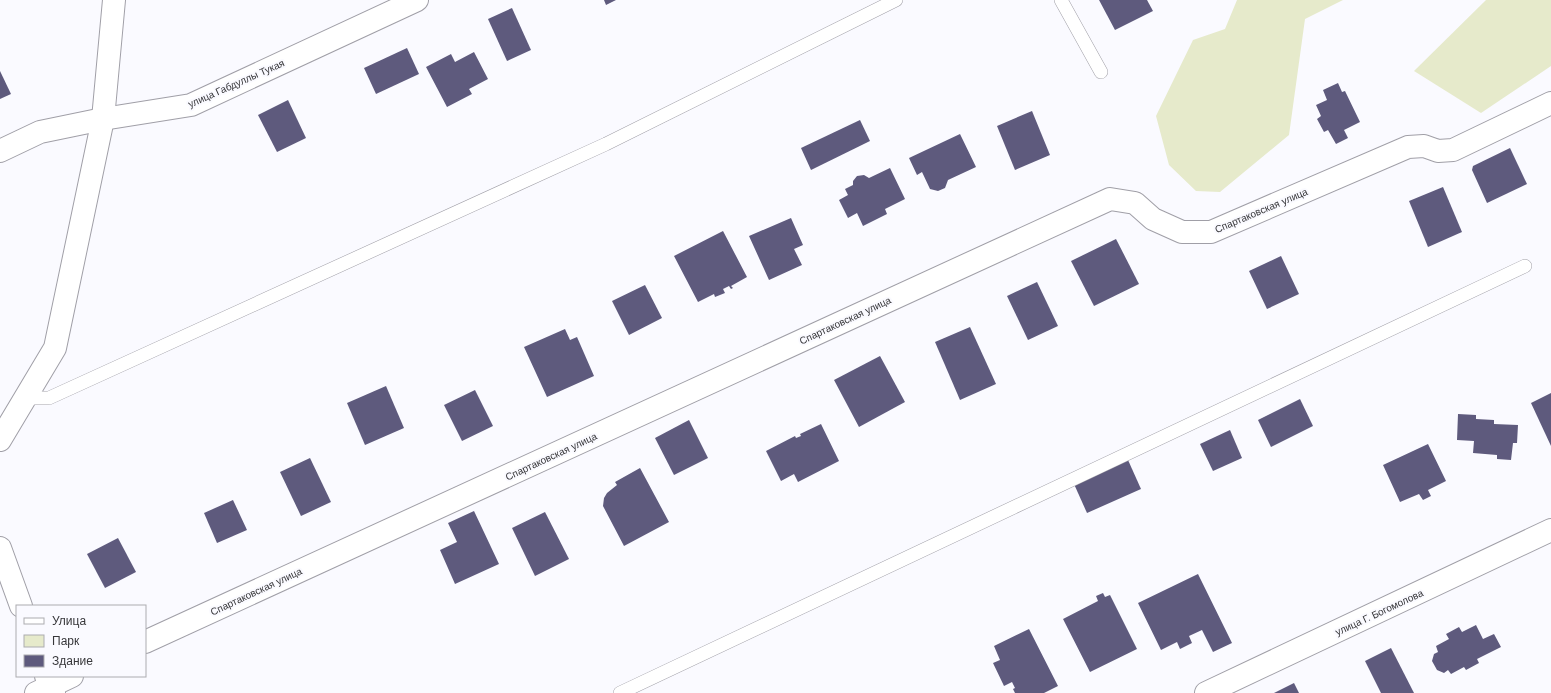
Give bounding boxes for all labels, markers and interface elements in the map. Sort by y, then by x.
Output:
street label: улица Габдуллы Тукая [186,57,286,110]
street label: Спартаковская улица [1213,186,1310,235]
street label: Спартаковская улица [798,294,893,346]
street label: Спартаковская улица [504,430,599,482]
street label: Спартаковская улица [209,565,304,617]
street label: улица Г. Богомолова [1334,587,1425,638]
legend [16,605,146,677]
text: Улица [52,614,86,628]
text: Парк [52,634,80,648]
text: Здание [52,654,93,668]

